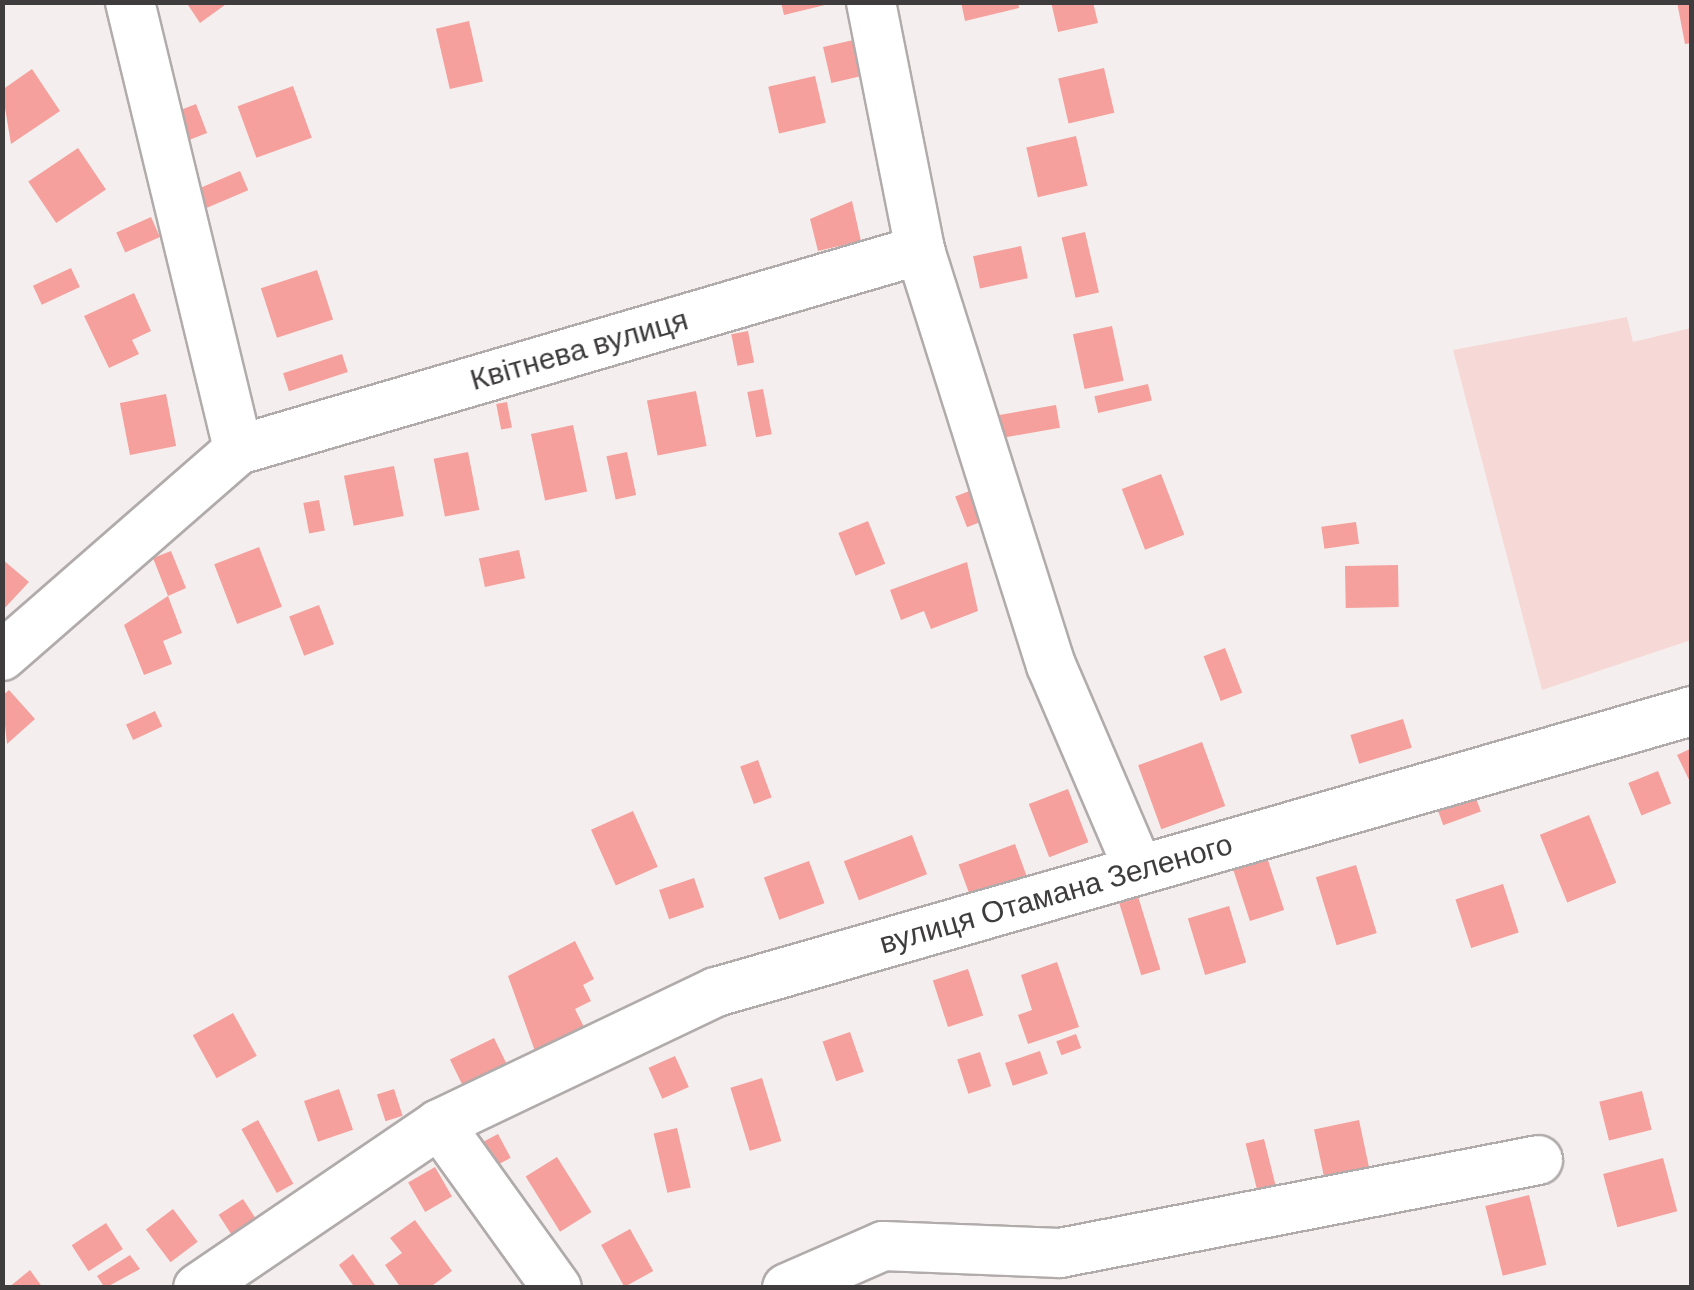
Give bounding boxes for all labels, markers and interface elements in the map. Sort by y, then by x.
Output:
street label: Квітнева вулиця [466,302,692,398]
street label: вулиця Отамана Зеленого [875,826,1237,962]

